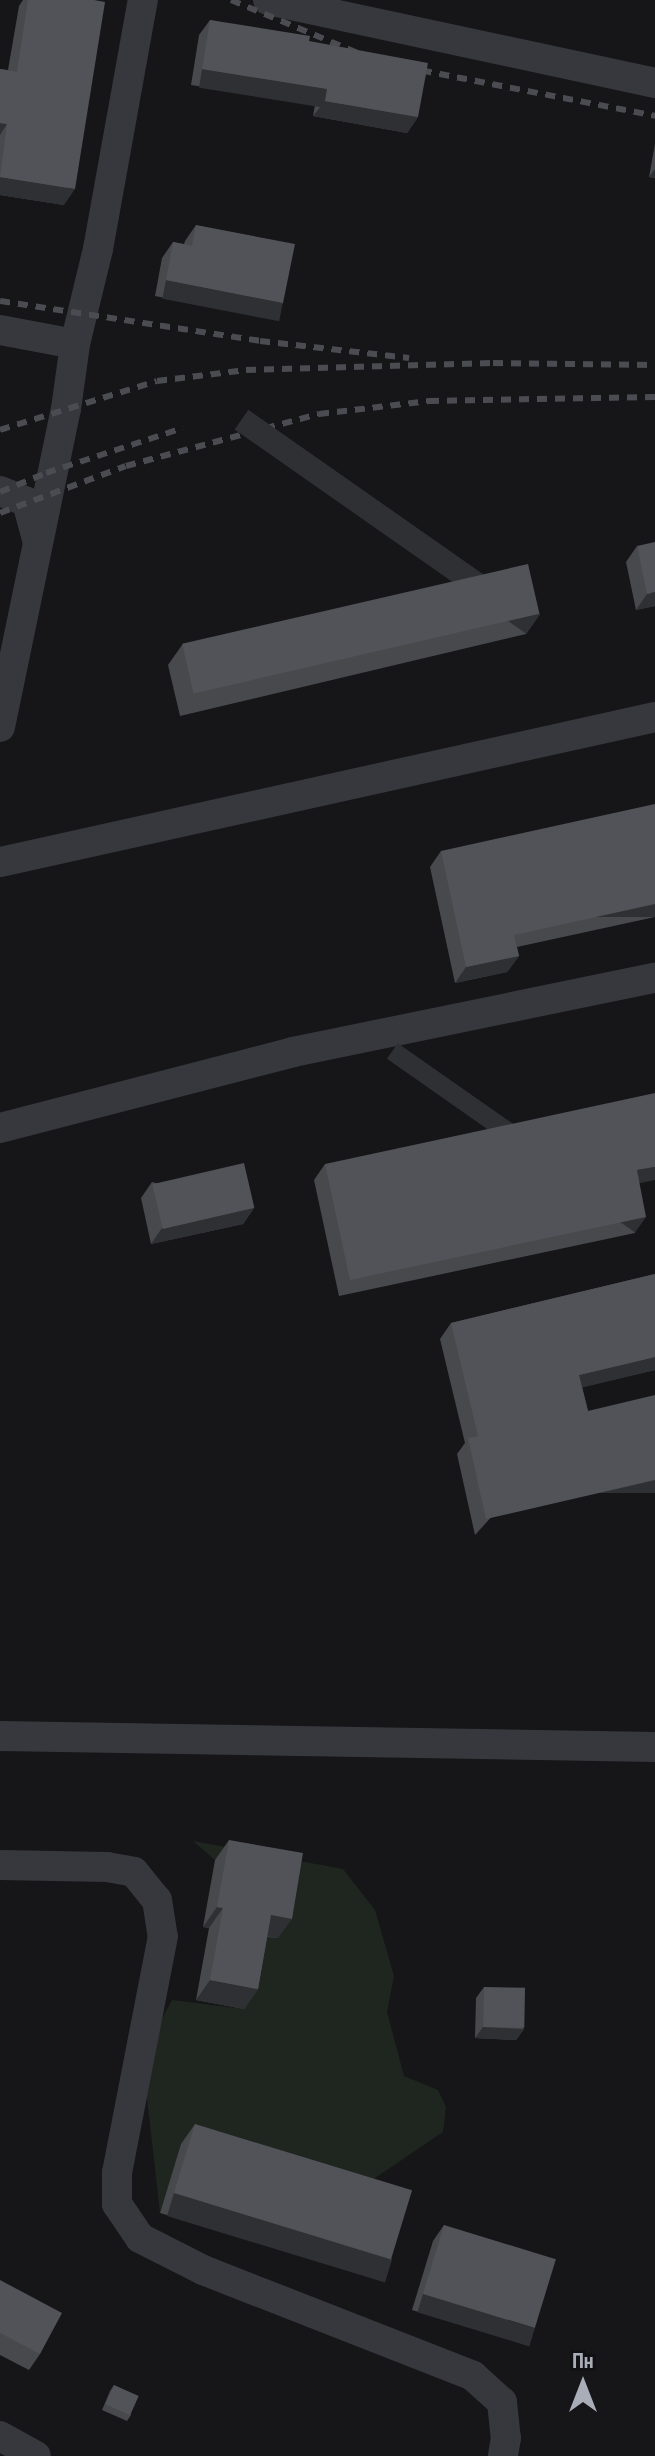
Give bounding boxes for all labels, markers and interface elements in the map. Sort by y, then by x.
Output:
north arrow [543,2344,623,2424]
text: Пн [572,2346,594,2374]

